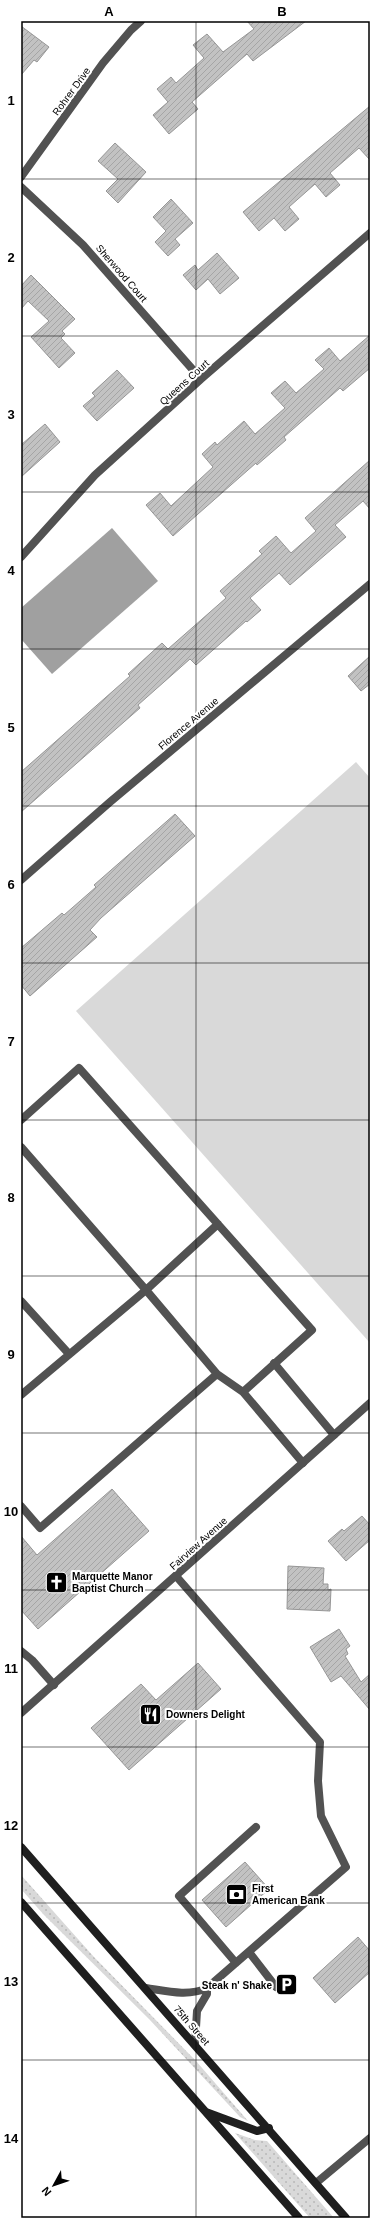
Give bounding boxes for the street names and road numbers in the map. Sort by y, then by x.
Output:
street label: Rohrer Drive [50,65,93,117]
street label: Sherwood Court [94,242,150,304]
street label: Queens Court [158,357,211,407]
street label: Florence Avenue [156,695,221,752]
street label: Fairview Avenue [167,1515,230,1572]
street label: 75th Street [171,2003,212,2048]

